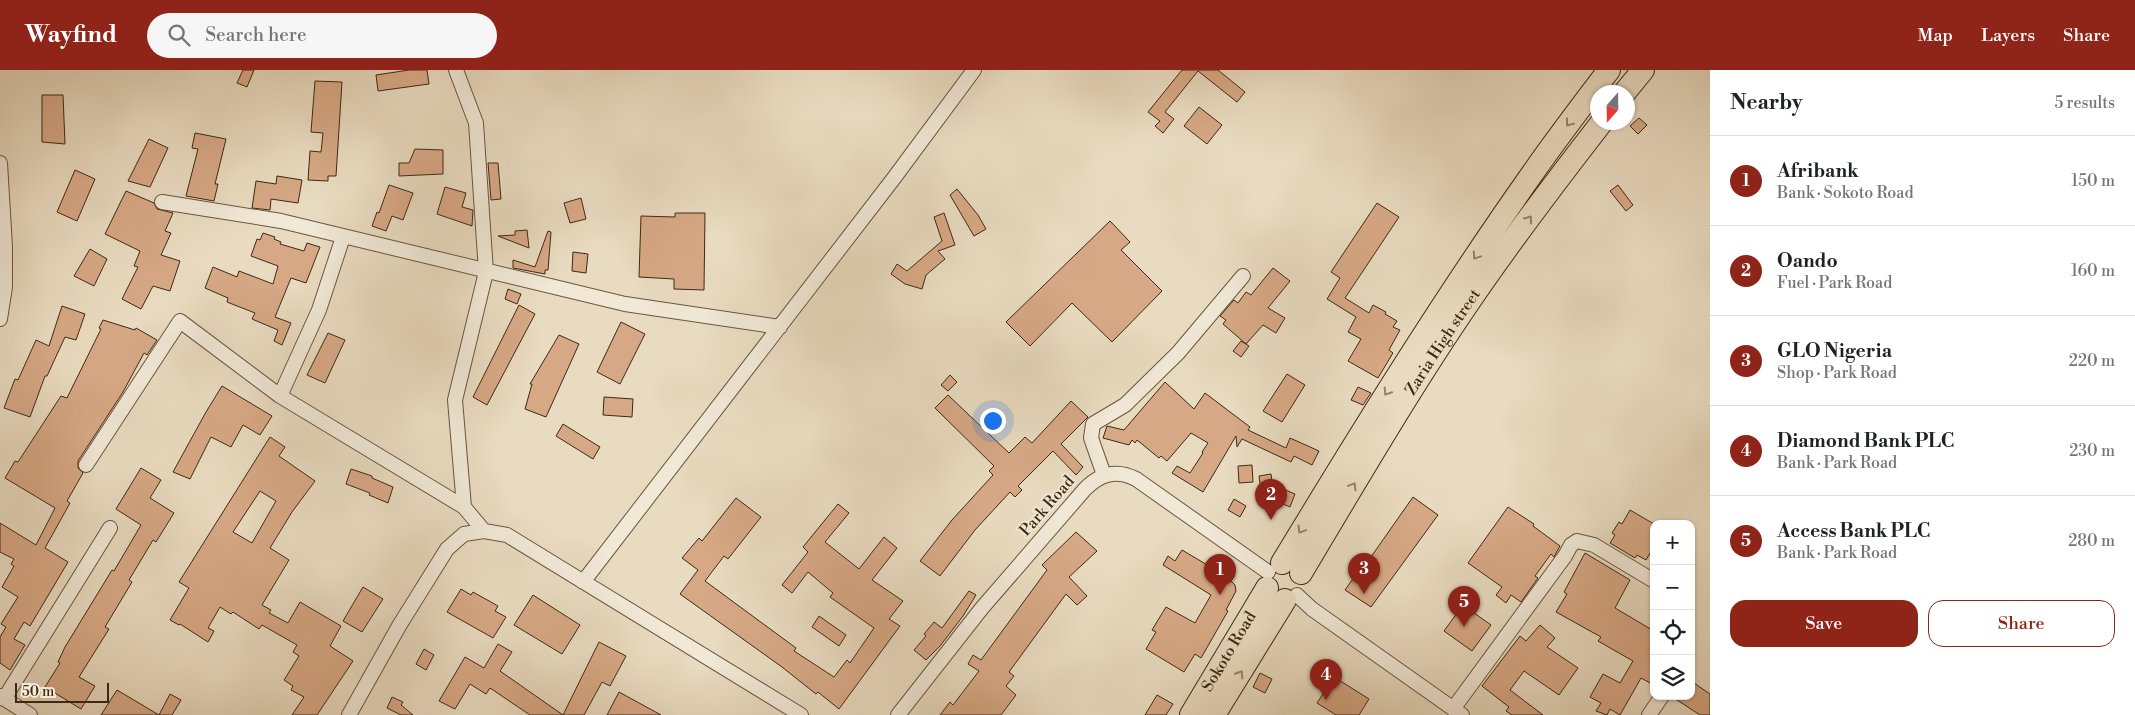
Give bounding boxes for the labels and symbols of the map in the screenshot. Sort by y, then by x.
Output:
north arrow [1590,85,1635,130]
one-way arrow [1566,117,1575,127]
one-way arrow [1523,215,1532,225]
one-way arrow [1473,251,1482,260]
street label: Zaria High street [1401,285,1485,399]
one-way arrow [1383,387,1393,396]
your location [980,408,1006,434]
street label: Park Road [1015,472,1079,540]
pin: 2 [1255,479,1287,520]
one-way arrow [1346,482,1356,491]
one-way arrow [1298,525,1308,534]
pin: 3 [1348,553,1380,594]
pin: 1 [1204,554,1236,595]
pin: 5 [1448,586,1480,627]
street label: Sokoto Road [1197,608,1261,695]
pin: 4 [1310,659,1342,700]
one-way arrow [1234,670,1243,679]
scale bar [15,680,109,703]

